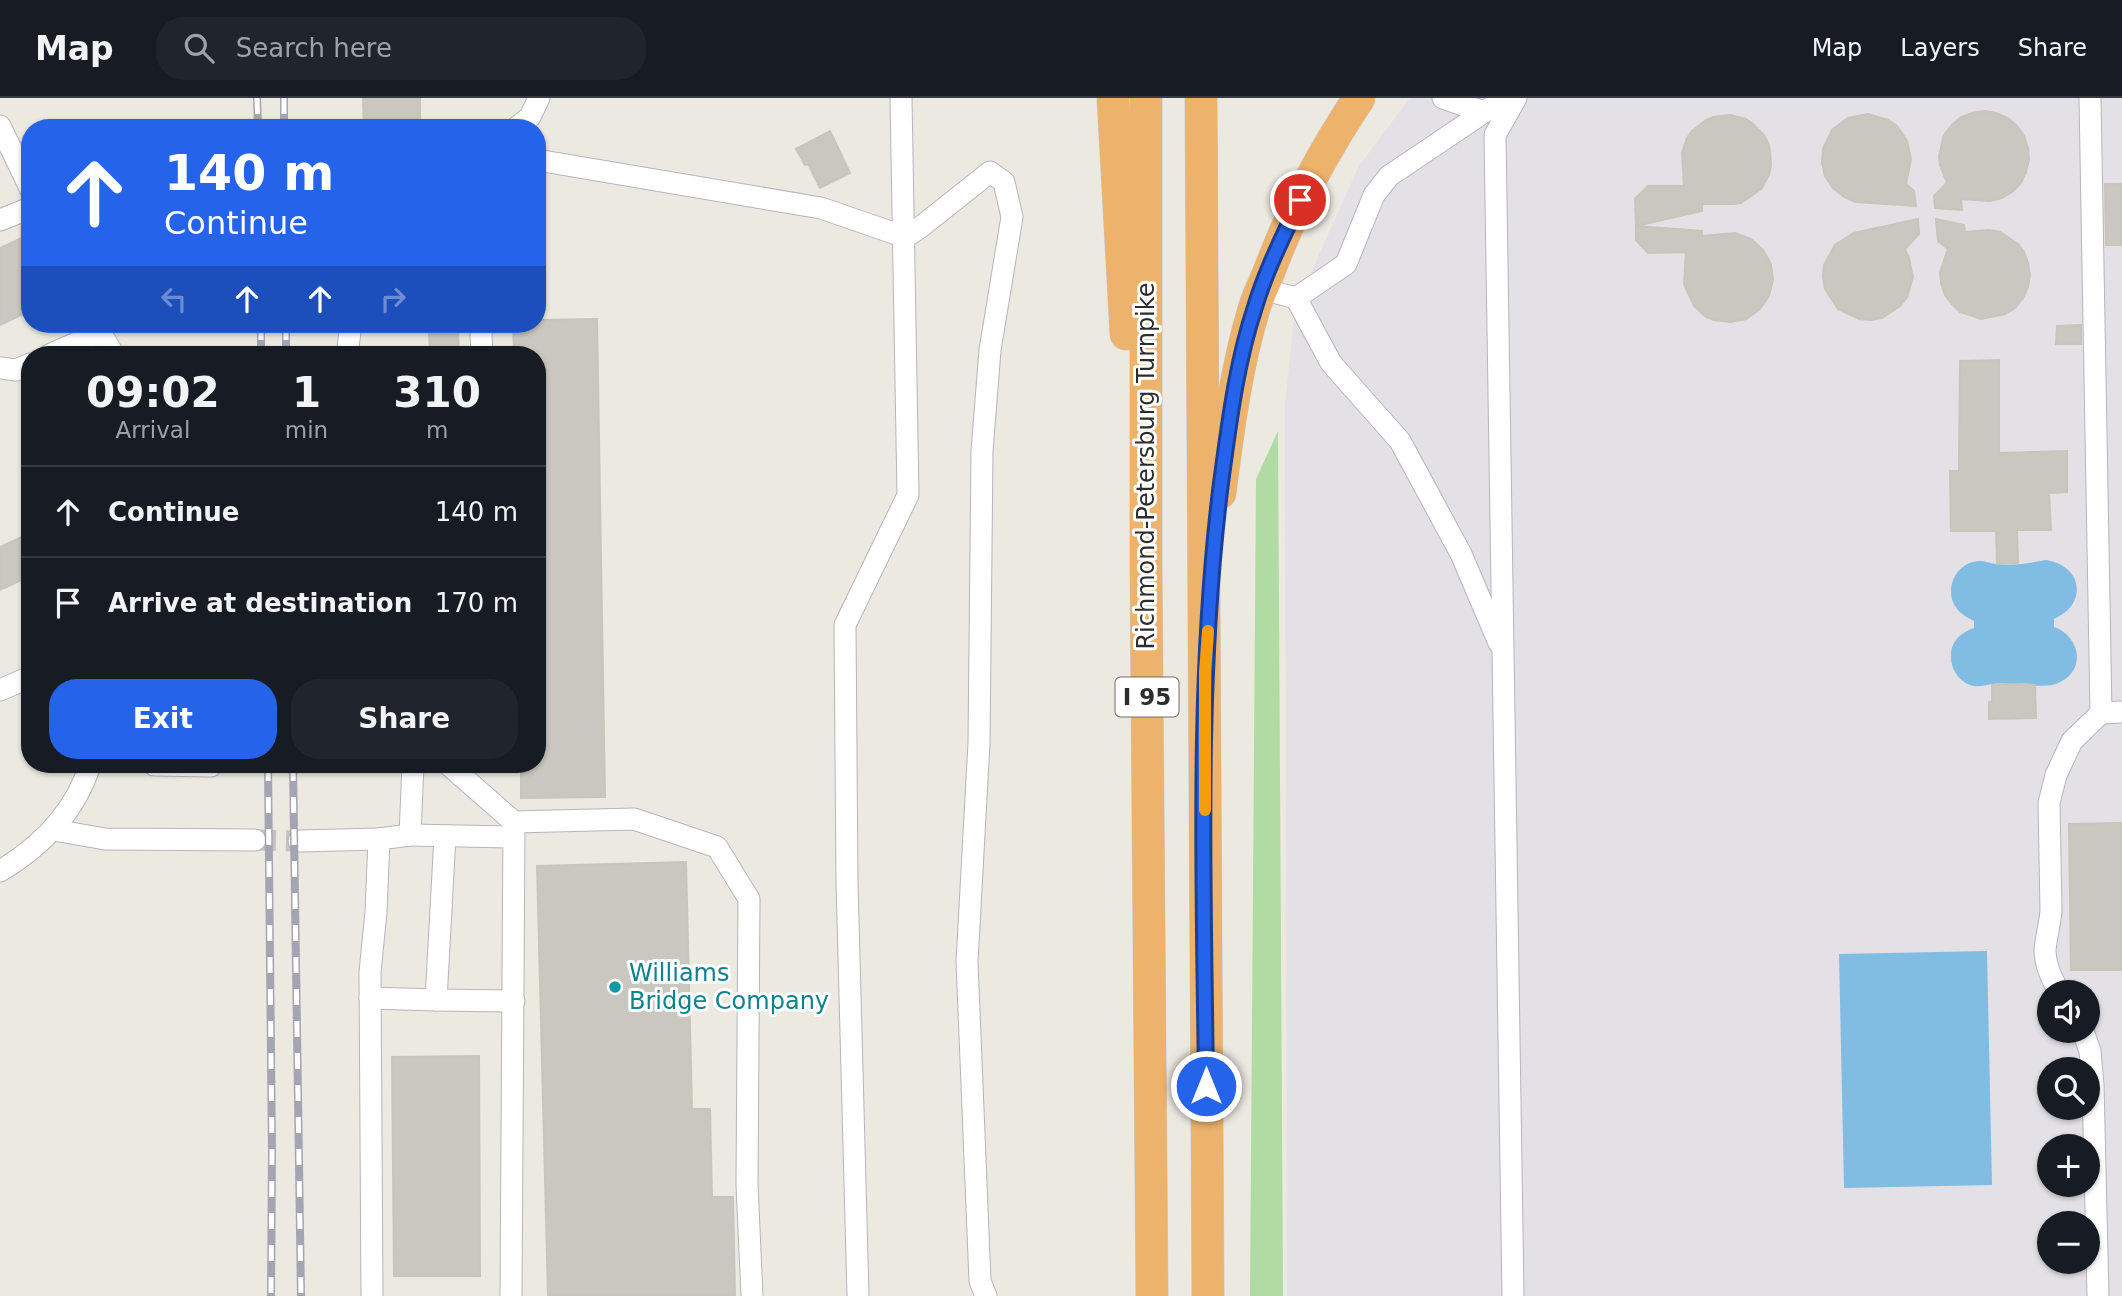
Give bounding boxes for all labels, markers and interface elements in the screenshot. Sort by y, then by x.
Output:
search box [156,17,646,80]
text: Map [35,29,114,68]
icon: search [180,29,218,67]
text: Search here [236,33,392,63]
text: Map [1812,34,1862,62]
text: Layers [1900,34,1980,62]
text: Share [2018,34,2087,62]
text: 140 m [164,145,334,202]
icon: ahead [49,147,140,238]
pin [1270,170,1330,230]
icon: arrive [1281,181,1319,219]
text: Continue [164,204,308,242]
icon: left [155,280,193,318]
icon: ahead [228,280,266,318]
icon: ahead [301,280,339,318]
icon: right [374,280,412,318]
street label: Richmond-Petersburg Turnpike [1132,282,1160,650]
text: 09:02 [86,368,220,417]
text: 1 [292,368,321,417]
text: 310 [393,368,481,417]
text: Arrival [116,417,190,443]
text: min [285,417,328,443]
text: m [426,417,448,443]
icon: ahead [49,493,87,531]
text: Continue [108,497,239,527]
text: 140 m [435,497,518,527]
icon: arrive [49,584,87,622]
text: Arrive at destination [108,588,412,618]
text: 170 m [435,588,518,618]
road number: I 95 [1116,678,1178,716]
button: Exit [49,679,277,759]
button: Share [291,679,518,759]
place label: Williams Bridge Company [629,959,829,1015]
marker: Williams Bridge Company [607,979,623,995]
map controls [2037,980,2100,1274]
button: sound [2037,980,2100,1043]
position arrow [1169,1049,1243,1123]
button: search [2037,1057,2100,1120]
button: + [2037,1134,2100,1197]
button: − [2037,1211,2100,1274]

